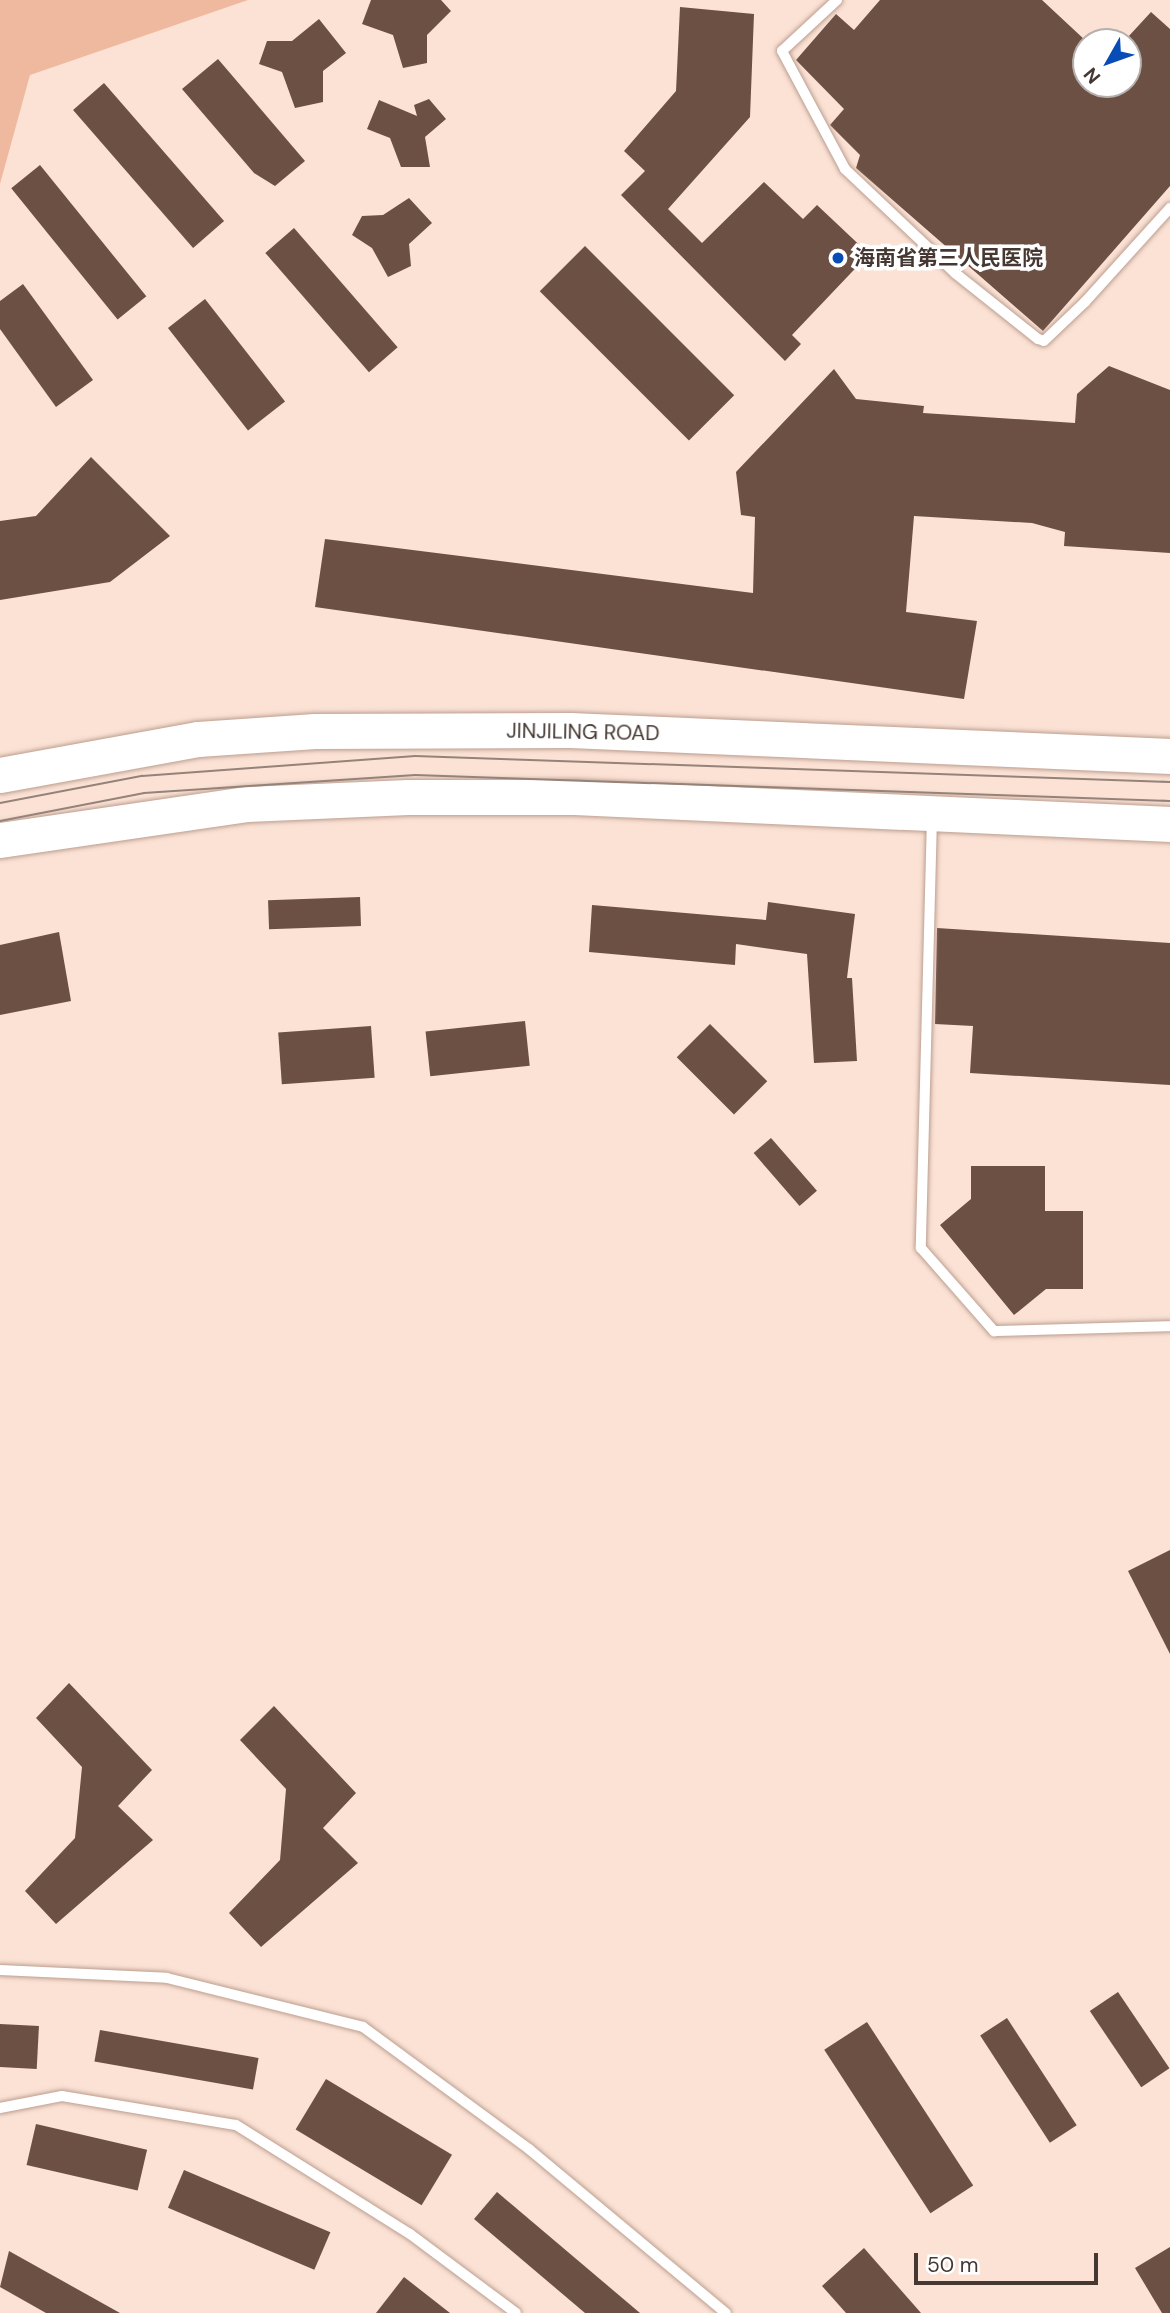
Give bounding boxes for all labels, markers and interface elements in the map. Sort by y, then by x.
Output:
north arrow [1072,28,1142,98]
text: N [1078,62,1106,89]
place label: 海南省第三人民医院 [854,245,1043,271]
marker: 海南省第三人民医院 [828,248,848,268]
street label: JINJILING ROAD [506,718,660,746]
scale bar [918,2240,1102,2284]
text: 50 m [927,2251,978,2279]

